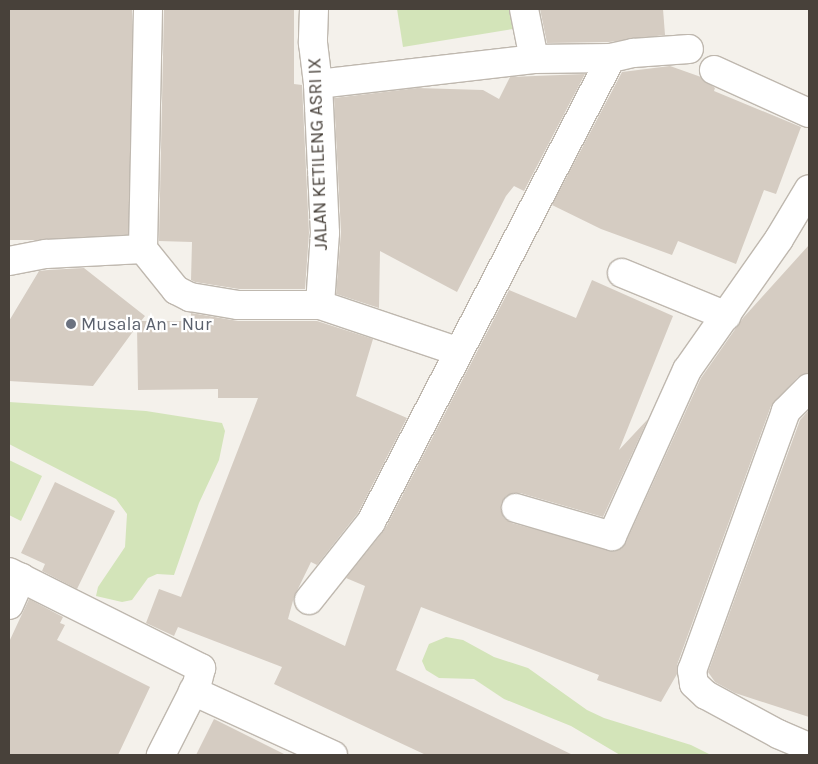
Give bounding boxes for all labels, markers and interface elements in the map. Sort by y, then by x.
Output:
street label: JALAN KETILENG ASRI IX [304,57,332,251]
place label: Musala An - Nur [81,313,211,335]
marker: Musala An - Nur [65,318,77,330]

